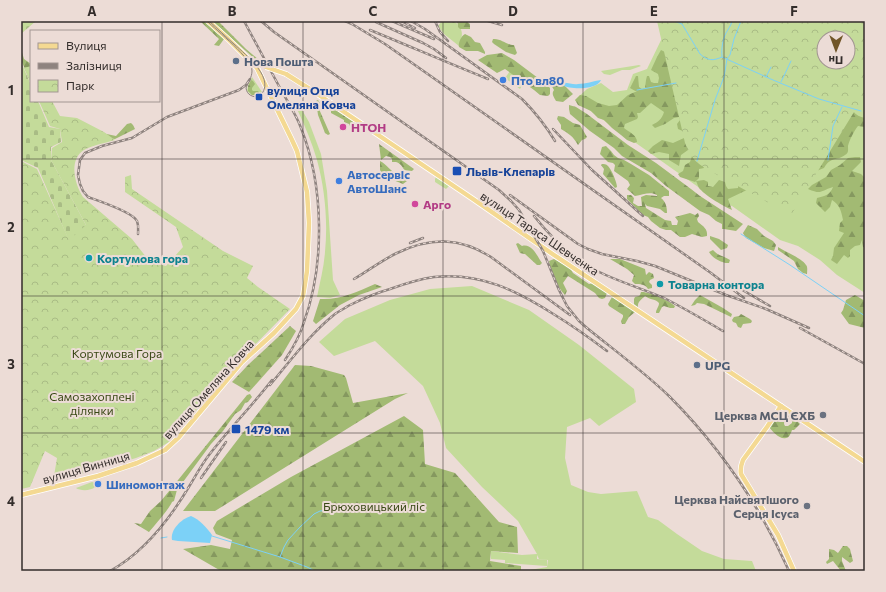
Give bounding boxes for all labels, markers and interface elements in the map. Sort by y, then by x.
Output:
text: A [87,3,97,19]
text: B [228,3,237,19]
text: C [369,3,378,19]
text: D [508,3,518,19]
text: E [650,3,658,19]
text: F [790,3,798,19]
legend [30,30,160,102]
north arrow [816,30,856,70]
text: Вулиця [66,38,107,52]
place label: Нова Пошта [244,54,314,68]
text: Пн [828,54,843,67]
marker: Нова Пошта [231,56,241,66]
text: Залізниця [66,58,122,72]
place label: Пто вл80 [511,73,564,87]
marker: Пто вл80 [498,75,508,85]
text: Парк [66,78,95,92]
text: 1 [8,82,14,98]
place label: вулиця Отця Омеляна Ковча [267,83,356,111]
marker: вулиця Отця Омеляна Ковча [254,92,264,102]
place label: НТОН [351,120,386,134]
marker: НТОН [338,122,348,132]
place label: Львів-Клепарів [466,164,556,178]
marker: Львів-Клепарів [451,165,463,177]
place label: Автосервіс АвтоШанс [347,167,410,195]
marker: Автосервіс АвтоШанс [334,176,344,186]
street label: вулиця Тараса Шевченка [478,188,602,278]
place label: Арго [423,197,451,211]
marker: Арго [410,199,420,209]
text: 2 [7,219,15,235]
place label: Кортумова гора [97,251,188,265]
marker: Кортумова гора [84,253,94,263]
place label: Товарна контора [668,277,764,291]
marker: Товарна контора [655,279,665,289]
street label: вулиця Омеляна Ковча [160,337,256,441]
park label: Кортумова Гора [72,346,162,360]
text: 3 [7,356,15,372]
place label: UPG [705,358,731,372]
marker: UPG [692,360,702,370]
park label: Самозахоплені ділянки [49,389,135,417]
place label: Церква МСЦ ЄХБ [715,408,815,422]
marker: Церква МСЦ ЄХБ [818,410,828,420]
place label: 1479 км [245,422,290,436]
marker: 1479 км [230,423,242,435]
street label: вулиця Винниця [41,448,131,486]
place label: Шиномонтаж [106,477,186,491]
marker: Шиномонтаж [93,479,103,489]
place label: Церква Найсвятішого Серця Ісуса [674,492,799,520]
text: 4 [7,493,15,509]
park label: Брюховицький ліс [323,499,425,513]
marker: Церква Найсвятішого Серця Ісуса [802,501,812,511]

